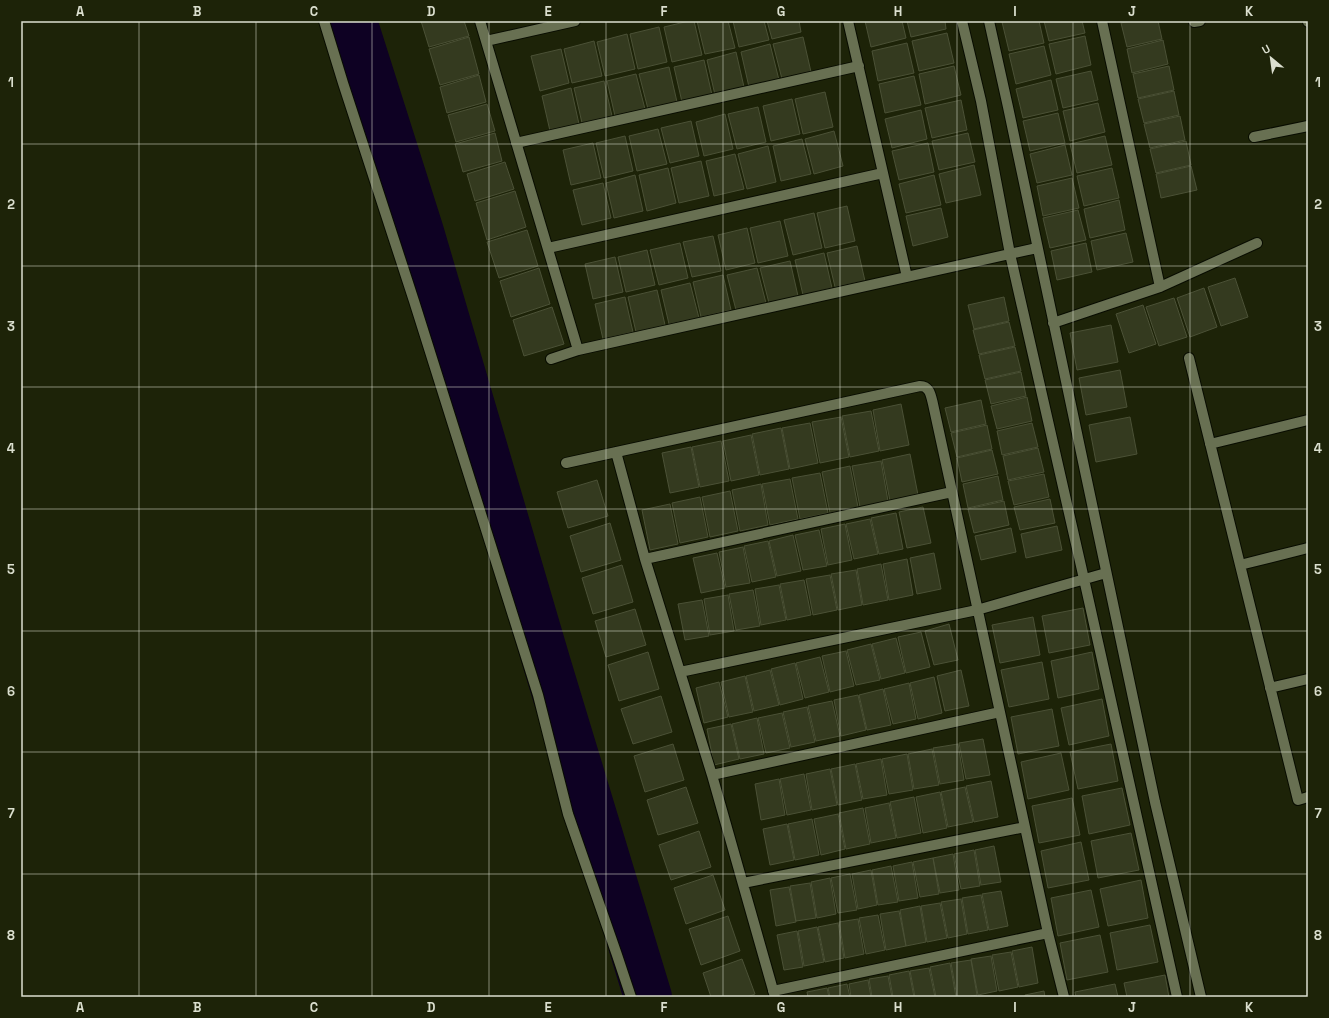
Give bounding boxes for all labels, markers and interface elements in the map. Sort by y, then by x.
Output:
text: A [76,3,85,20]
text: B [193,3,202,20]
text: C [310,3,318,20]
text: D [427,3,436,20]
text: E [544,3,552,20]
text: F [661,3,668,20]
text: G [777,3,785,20]
text: H [894,3,902,20]
text: I [1013,3,1017,20]
text: J [1128,3,1136,20]
text: K [1245,3,1254,20]
north arrow [1251,38,1291,78]
text: U [1260,41,1273,57]
text: 1 [8,74,14,91]
text: 1 [1315,74,1321,91]
text: 2 [7,196,15,213]
text: 2 [1314,196,1322,213]
text: 3 [7,318,15,335]
text: 3 [1314,318,1322,335]
text: 4 [7,440,15,457]
text: 4 [1314,440,1322,457]
text: 5 [7,561,15,578]
text: 5 [1314,561,1322,578]
text: 6 [7,683,15,700]
text: 6 [1314,683,1322,700]
text: 7 [7,805,15,822]
text: 7 [1314,805,1322,822]
text: 8 [7,927,15,944]
text: 8 [1314,927,1322,944]
text: A [76,999,85,1016]
text: B [193,999,202,1016]
text: C [310,999,318,1016]
text: D [427,999,436,1016]
text: E [544,999,552,1016]
text: F [661,999,668,1016]
text: G [777,999,785,1016]
text: H [894,999,902,1016]
text: I [1013,999,1017,1016]
text: J [1128,999,1136,1016]
text: K [1245,999,1254,1016]

